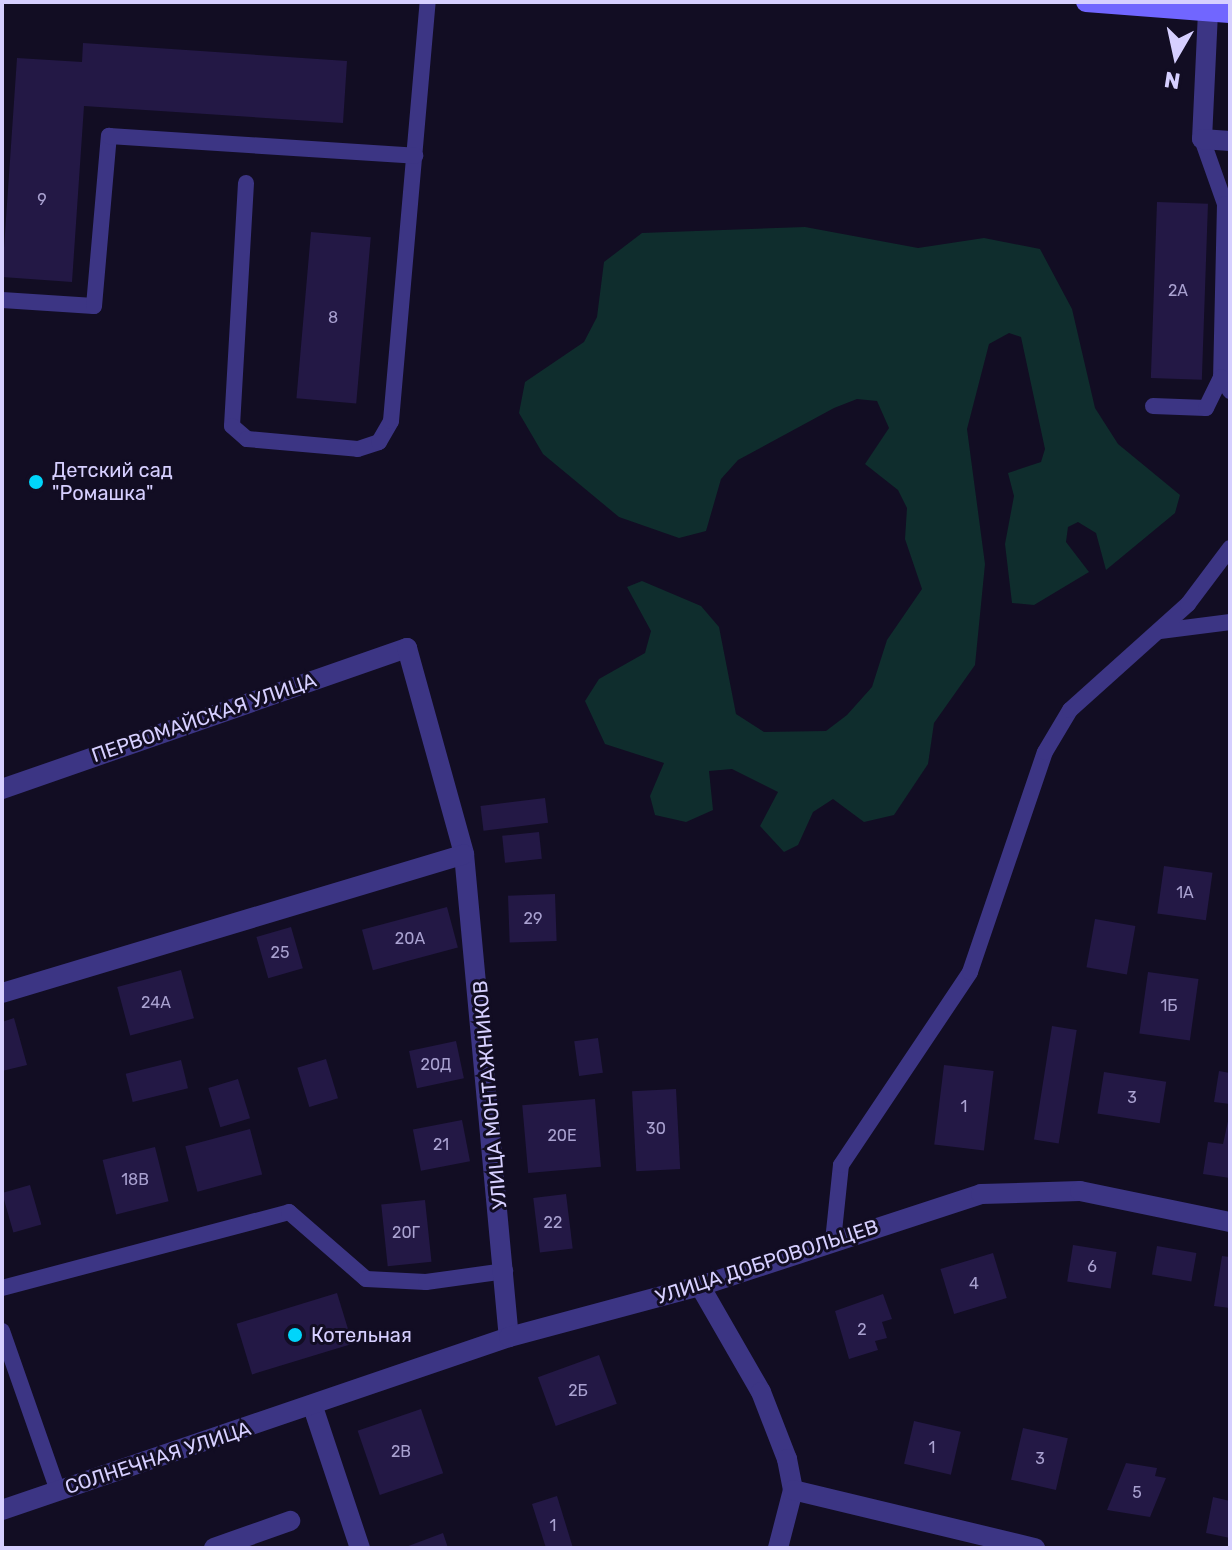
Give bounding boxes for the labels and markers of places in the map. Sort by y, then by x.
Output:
place label: Детский сад "Ромашка" [52,458,173,505]
marker: Детский сад "Ромашка" [27,473,45,491]
place label: Котельная [311,1323,412,1347]
marker: Котельная [286,1326,304,1344]

